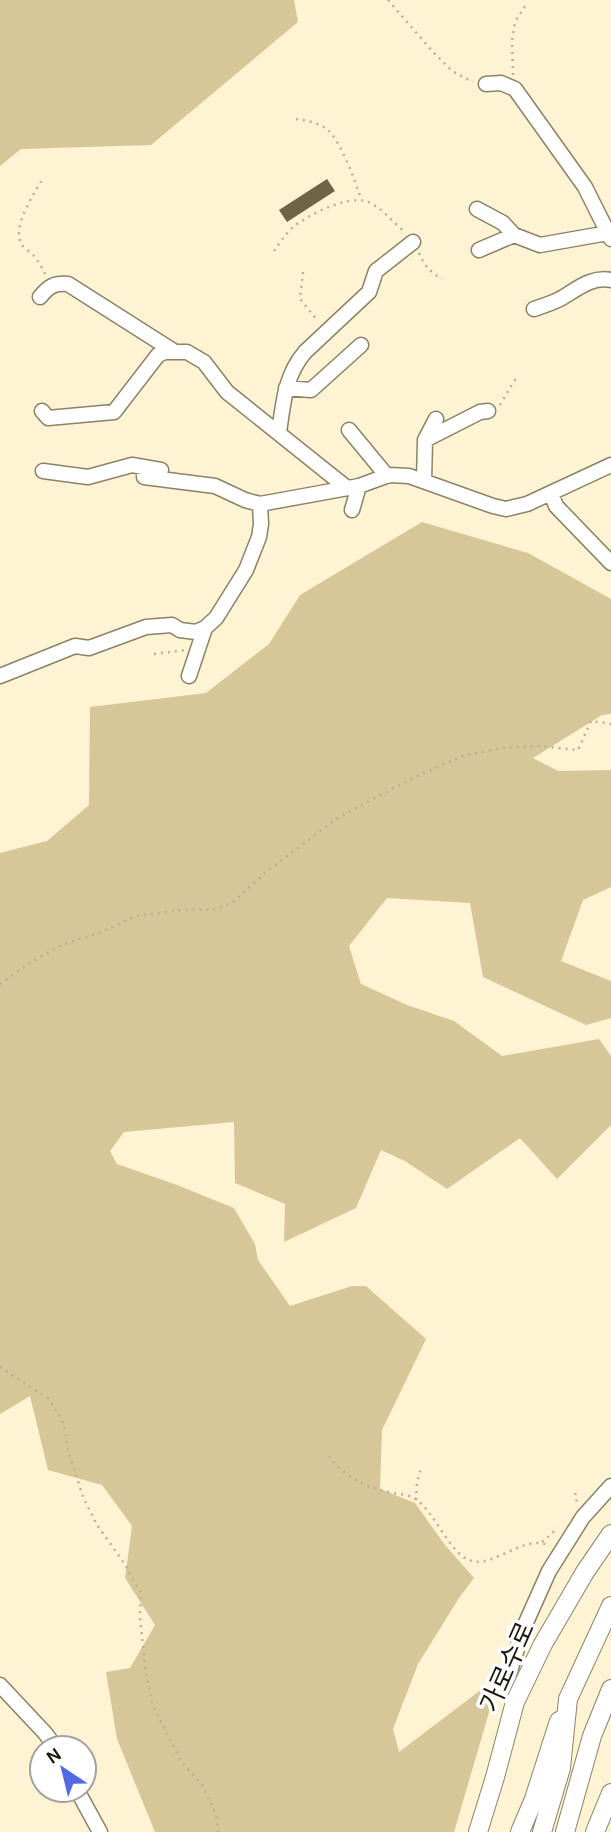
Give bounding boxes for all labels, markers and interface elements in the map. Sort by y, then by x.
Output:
street label: 가로수로 [474,1617,541,1717]
north arrow [28,1734,98,1804]
text: N [42,1743,66,1769]

